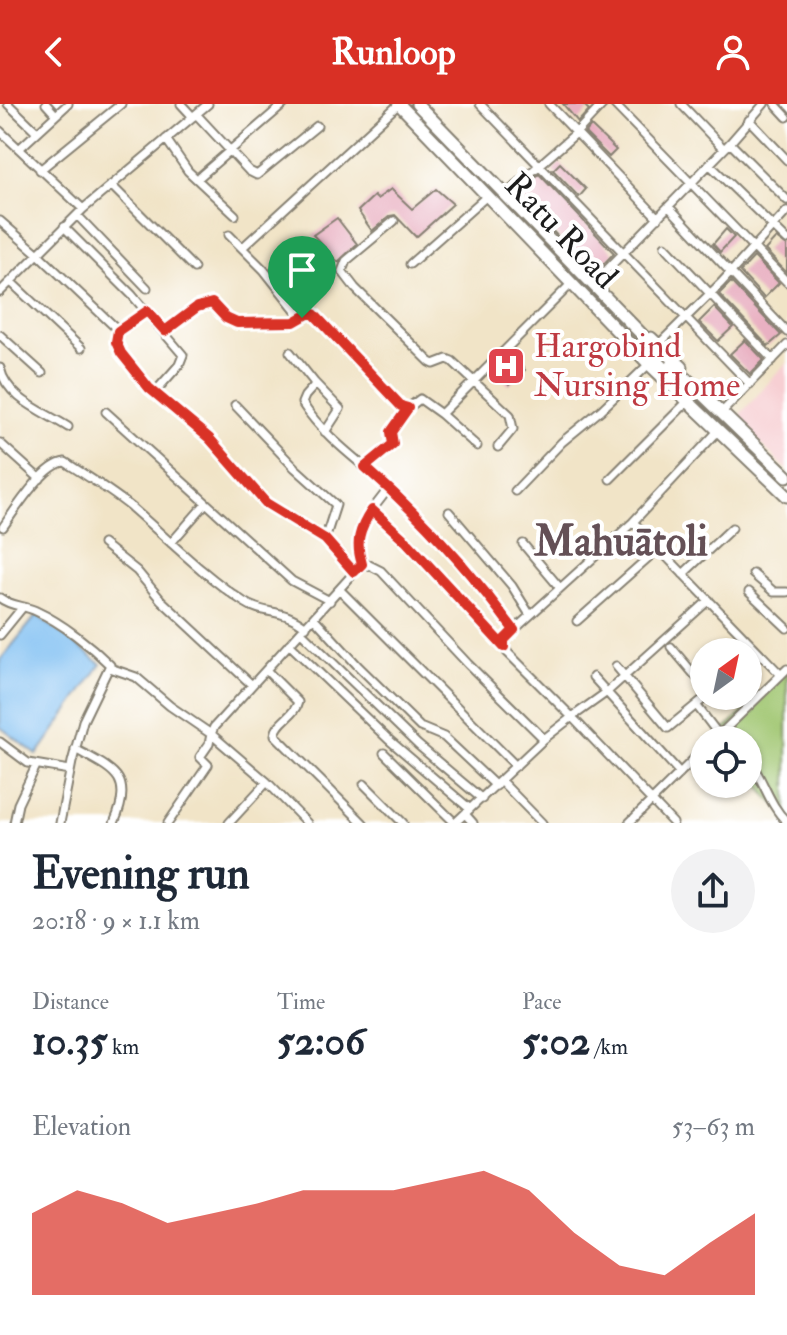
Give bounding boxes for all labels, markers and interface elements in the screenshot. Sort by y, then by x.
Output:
icon: back [32,30,76,74]
text: Runloop [331,30,456,75]
icon: person [711,30,755,74]
street label: Ratu Road [495,164,627,298]
pin [268,236,336,318]
icon: arrive [280,248,324,292]
place label: Hargobind Nursing Home [534,325,740,407]
hospital icon: Hargobind Nursing Home [485,345,527,387]
district label: Mahuātoli [533,516,708,568]
north arrow [690,638,762,710]
map controls [690,638,762,798]
button: locate [690,726,762,798]
text: Evening run [32,847,250,902]
button: share [671,849,755,933]
text: 20:18 · 9 × 1.1 km [32,905,200,937]
text: Distance [32,988,109,1016]
text: Time [277,988,325,1016]
text: Pace [522,988,561,1016]
text: 10.35 [32,1016,107,1067]
text: 52:06 [277,1016,365,1067]
text: 5:02 [522,1016,590,1067]
text: km [107,1033,139,1061]
text: /km [590,1033,628,1061]
text: Elevation [32,1111,131,1143]
text: 53–63 m [672,1111,755,1143]

